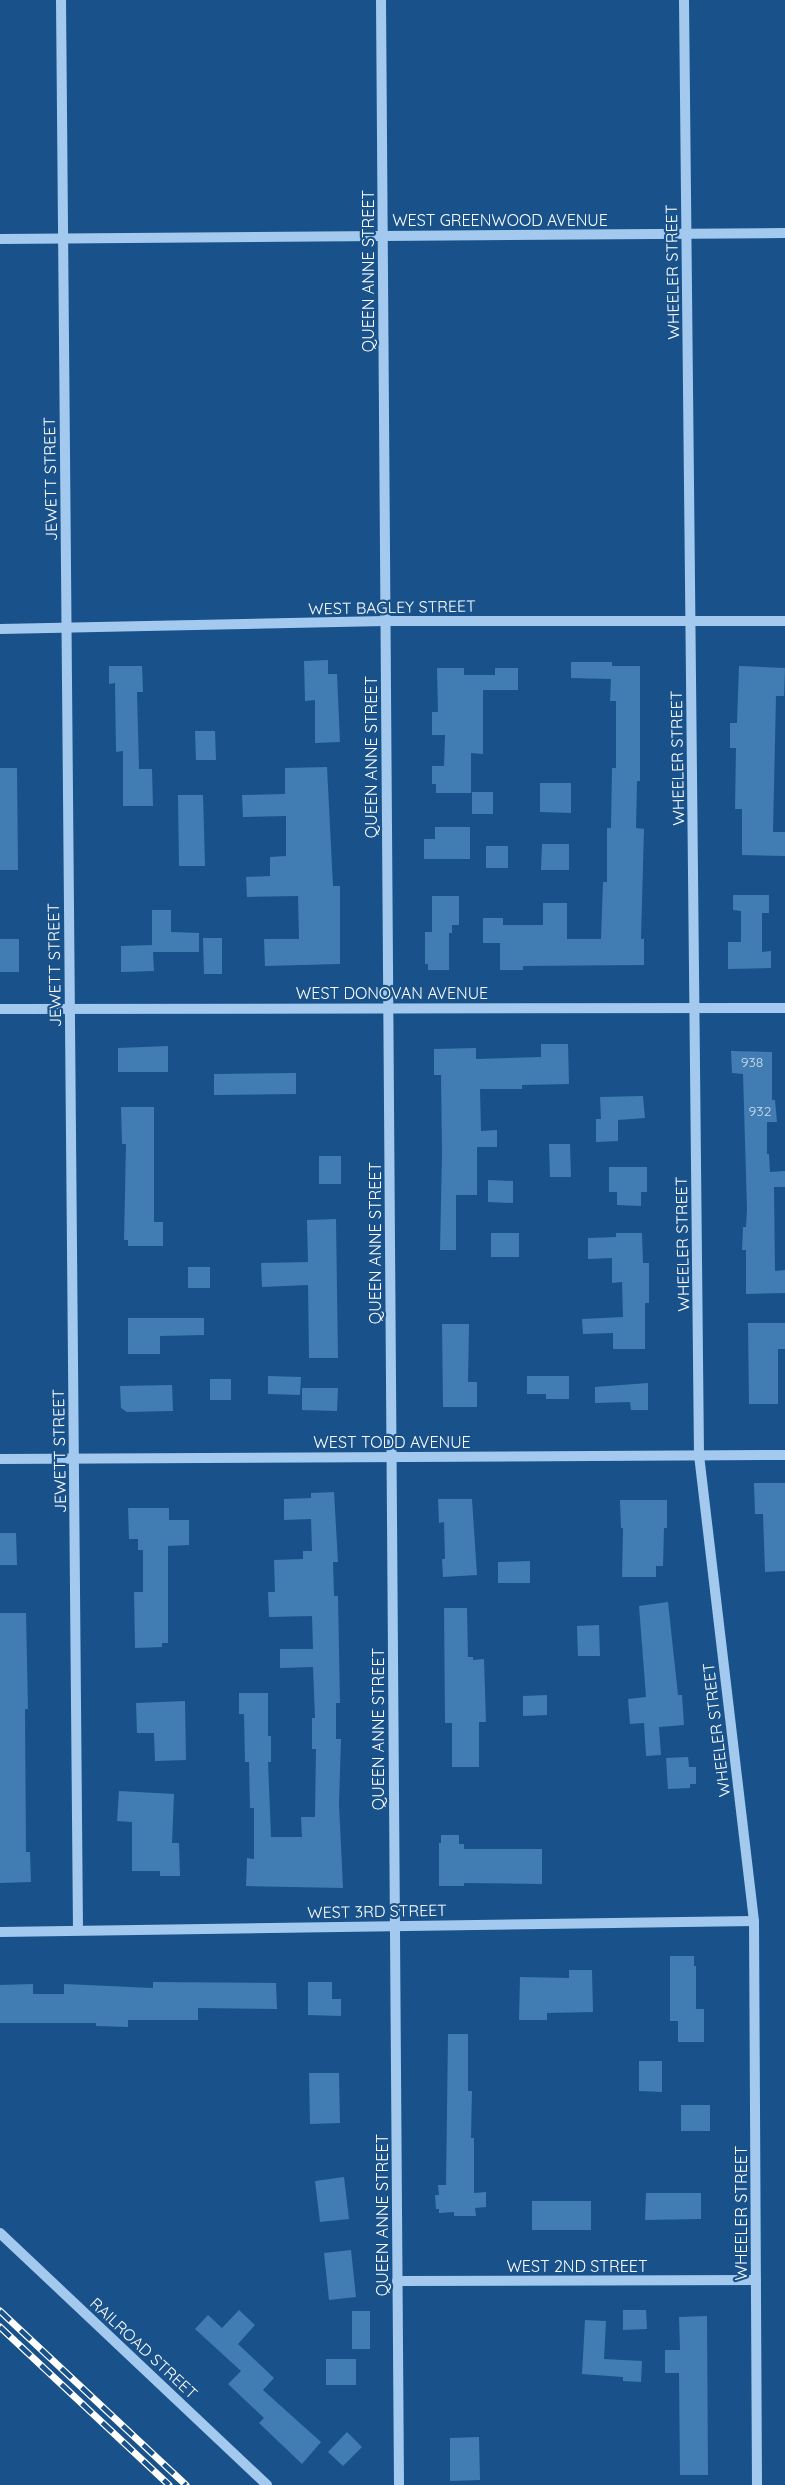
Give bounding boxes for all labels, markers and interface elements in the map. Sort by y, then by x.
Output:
street label: QUEEN ANNE STREET [358,190,378,352]
street label: WHEELER STREET [661,204,683,340]
street label: WEST GREENWOOD AVENUE [392,210,608,230]
street label: JEWETT STREET [39,416,61,541]
street label: WEST BAGLEY STREET [308,596,476,618]
street label: QUEEN ANNE STREET [361,676,381,838]
street label: WHEELER STREET [666,690,688,826]
street label: JEWETT STREET [43,902,65,1027]
street label: WEST DONOVAN AVENUE [296,983,488,1003]
house number: 938 [741,1053,763,1071]
house number: 932 [749,1102,772,1120]
street label: QUEEN ANNE STREET [365,1162,385,1324]
street label: WHEELER STREET [671,1176,693,1312]
street label: JEWETT STREET [48,1388,70,1513]
street label: WEST TODD AVENUE [313,1432,471,1452]
street label: QUEEN ANNE STREET [368,1648,388,1810]
street label: WHEELER STREET [698,1661,734,1798]
street label: WEST 3RD STREET [307,1900,447,1922]
street label: QUEEN ANNE STREET [372,2134,392,2296]
street label: WHEELER STREET [731,2145,751,2281]
street label: WEST 2ND STREET [506,2256,648,2276]
street label: RAILROAD STREET [86,2293,202,2403]

